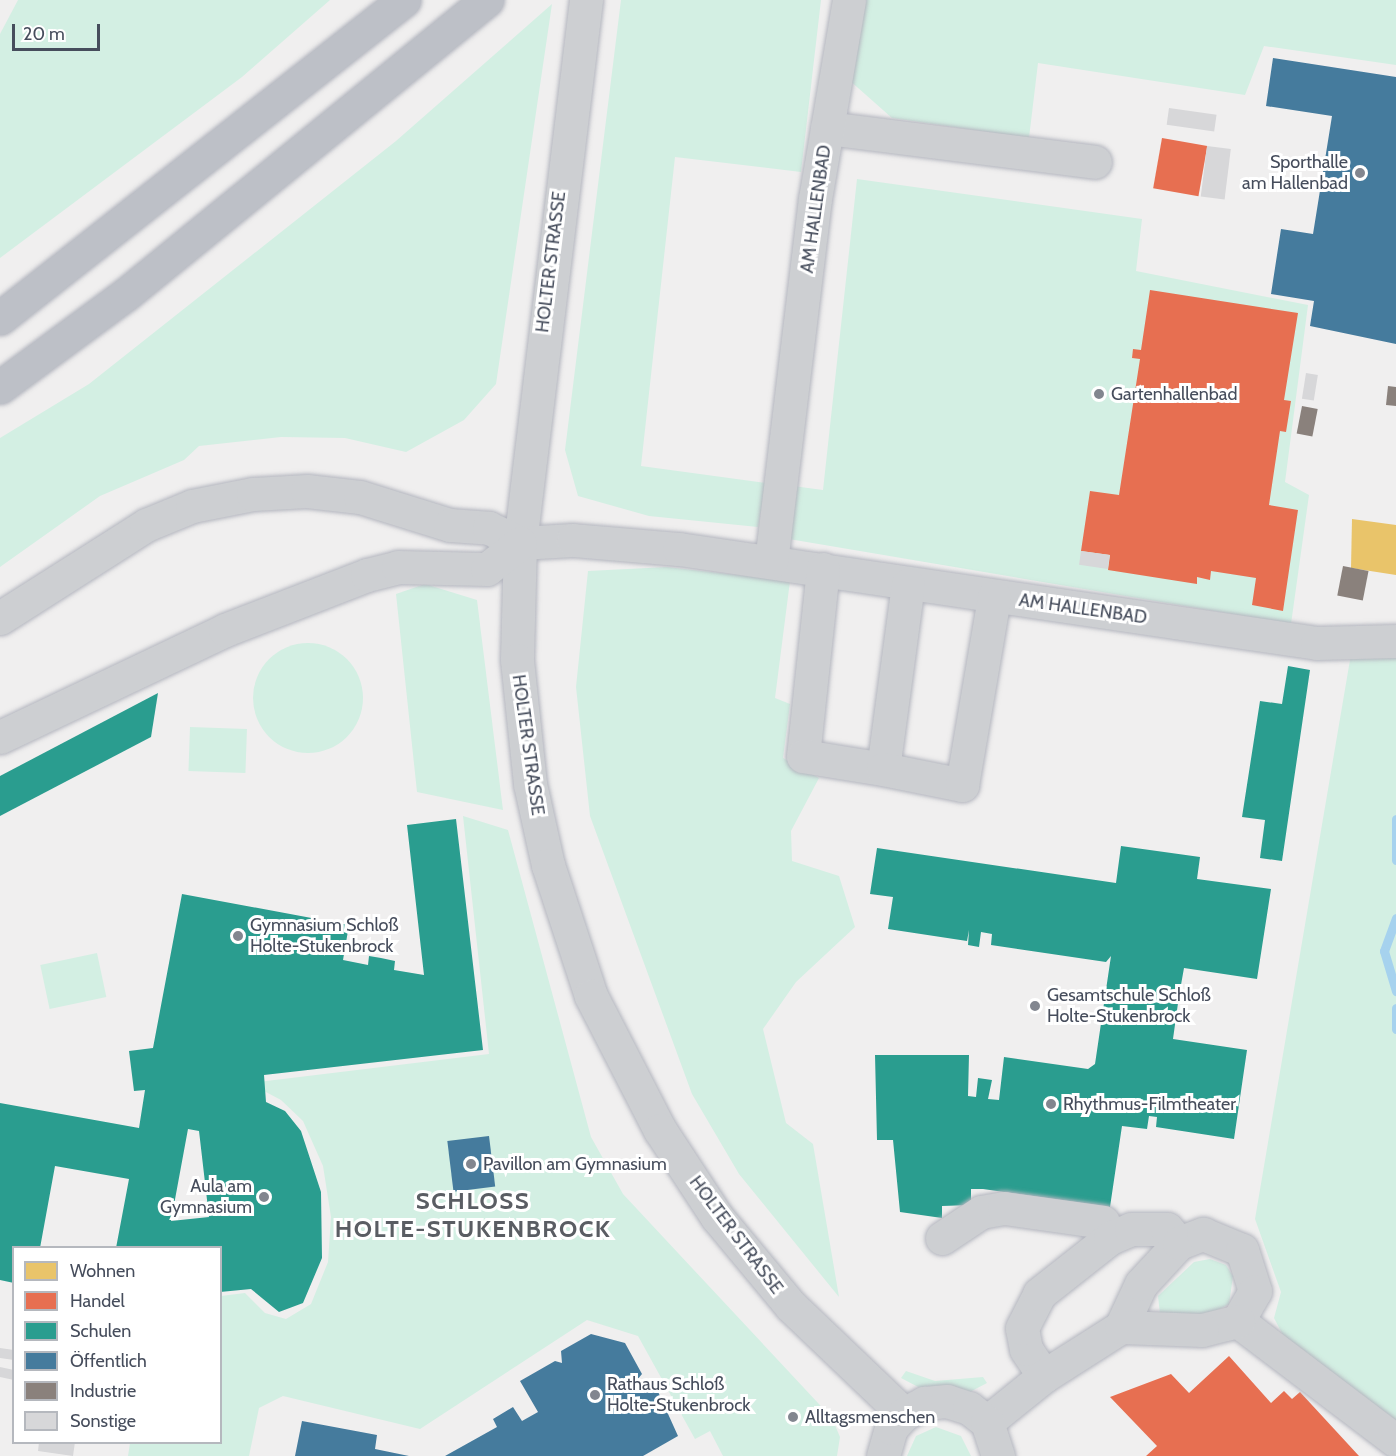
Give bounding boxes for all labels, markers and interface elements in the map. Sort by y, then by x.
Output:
scale bar [15,12,104,50]
text: 20 m [23,23,65,45]
street label: AM HALLENBAD [796,144,836,274]
place label: Sporthalle am Hallenbad [1242,152,1348,195]
marker: Sporthalle am Hallenbad [1353,166,1367,180]
street label: HOLTER STRASSE [532,190,570,334]
place label: Gartenhallenbad [1111,383,1237,405]
marker: Gartenhallenbad [1092,387,1106,401]
street label: AM HALLENBAD [1018,589,1148,629]
street label: HOLTER STRASSE [507,673,549,817]
place label: Gymnasium Schloß Holte-Stukenbrock [250,915,399,958]
marker: Gymnasium Schloß Holte-Stukenbrock [231,929,245,943]
place label: Gesamtschule Schloß Holte-Stukenbrock [1047,985,1211,1028]
marker: Gesamtschule Schloß Holte-Stukenbrock [1028,999,1042,1013]
place label: Rhythmus-Filmtheater [1063,1093,1236,1115]
marker: Rhythmus-Filmtheater [1044,1097,1058,1111]
place label: Pavillon am Gymnasium [483,1153,667,1175]
marker: Pavillon am Gymnasium [464,1157,478,1171]
street label: HOLTER STRASSE [685,1172,787,1298]
place label: Aula am Gymnasium [160,1176,252,1218]
district label: SCHLOSS HOLTE-STUKENBROCK [335,1187,611,1243]
marker: Aula am Gymnasium [257,1190,271,1204]
legend [12,1246,222,1444]
text: Wohnen [70,1260,135,1282]
text: Handel [70,1290,125,1312]
text: Schulen [70,1320,131,1342]
text: Öffentlich [70,1350,147,1372]
place label: Rathaus Schloß Holte-Stukenbrock [607,1374,750,1416]
text: Industrie [70,1380,136,1402]
marker: Rathaus Schloß Holte-Stukenbrock [588,1388,602,1402]
place label: Alltagsmenschen [805,1406,935,1428]
text: Sonstige [70,1410,136,1432]
marker: Alltagsmenschen [786,1410,800,1424]

